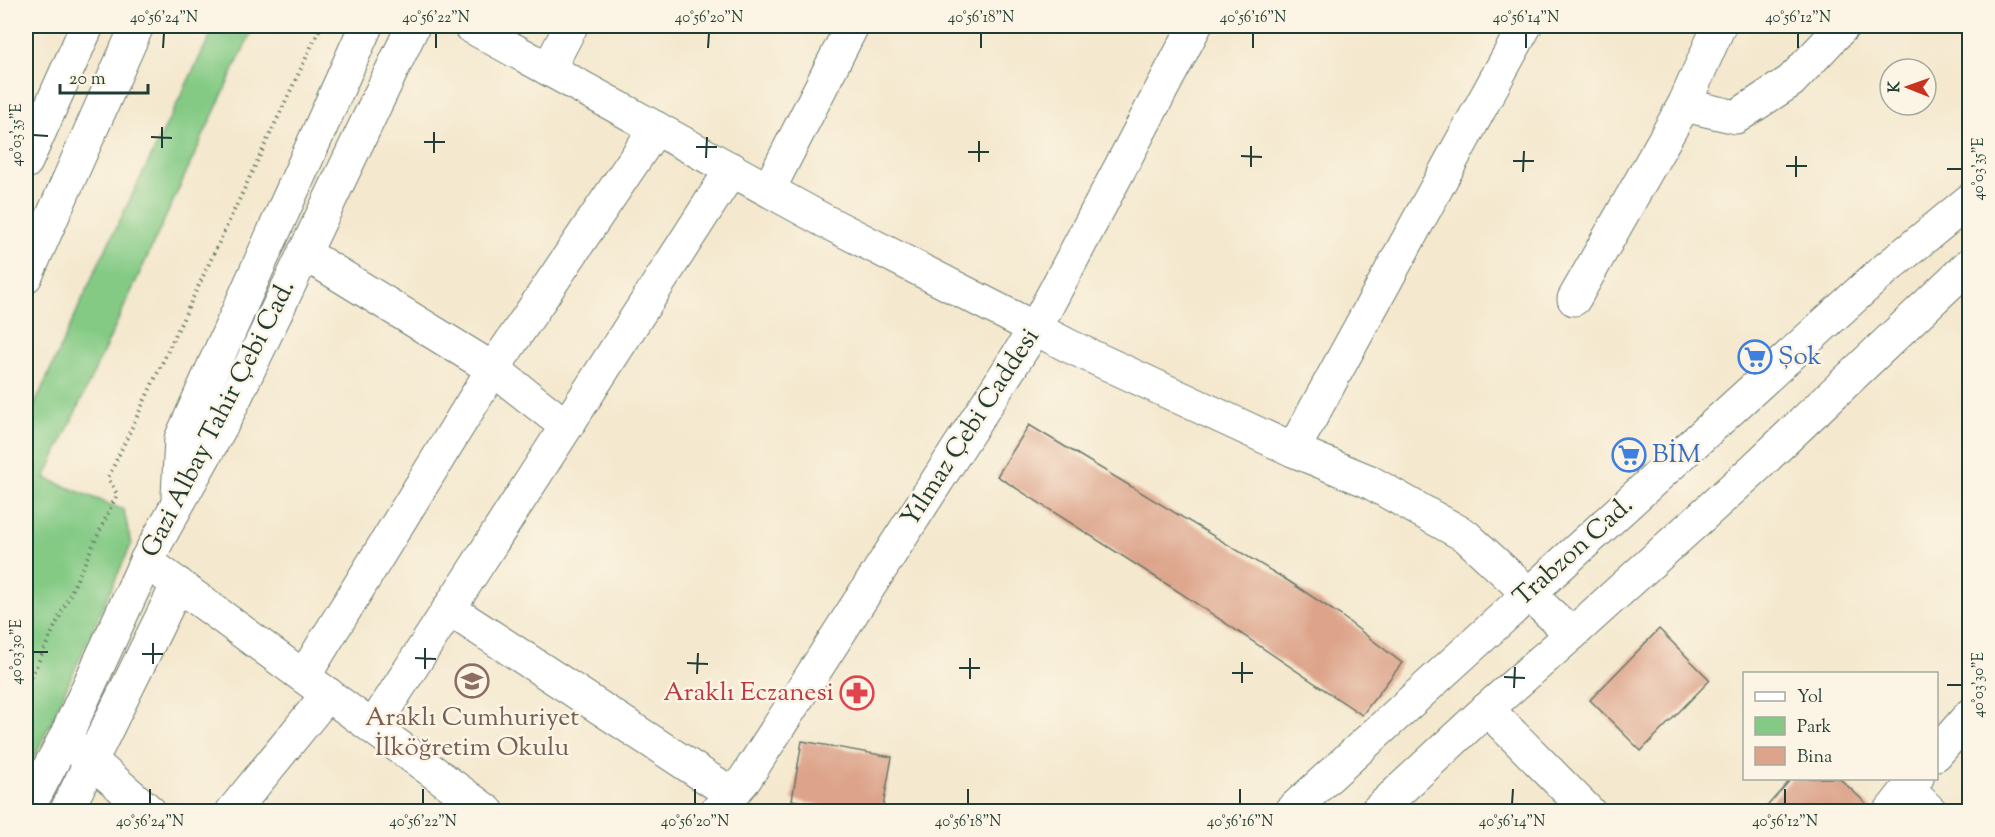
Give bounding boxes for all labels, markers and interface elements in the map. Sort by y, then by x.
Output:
text: 40°56'24"N [130,8,198,29]
text: 40°56'22"N [402,8,470,29]
text: 40°56'20"N [675,8,743,29]
text: 40°56'18"N [948,8,1014,29]
text: 40°56'16"N [1220,8,1286,29]
text: 40°56'14"N [1493,8,1559,29]
text: 40°56'12"N [1765,8,1831,29]
scale bar [60,57,148,95]
north arrow [1878,57,1938,117]
text: 20 m [69,67,106,93]
text: K [1884,80,1907,93]
text: 40°03'35"E [7,103,28,167]
text: 40°03'35"E [1969,137,1990,201]
street label: Gazi Albay Tahir Çebi Cad. [133,274,305,564]
street label: Yılmaz Çebi Caddesi [893,321,1049,535]
supermarket icon: Şok [1737,339,1773,375]
place label: Şok [1778,339,1822,376]
supermarket icon: BİM [1611,437,1647,473]
place label: BİM [1652,437,1701,474]
street label: Trabzon Cad. [1506,488,1642,616]
text: 40°03'30"E [7,619,28,685]
text: 40°03'30"E [1969,652,1990,718]
school or university icon: Araklı Cumhuriyet İlköğretim Okulu [454,663,490,699]
legend [1743,672,1938,780]
place label: Araklı Eczanesi [663,675,834,712]
pharmacy icon: Araklı Eczanesi [839,675,875,711]
text: Yol [1797,685,1823,711]
place label: Araklı Cumhuriyet İlköğretim Okulu [365,700,579,767]
text: Park [1797,715,1832,741]
text: Bina [1797,745,1832,771]
text: 40°56'24"N [116,812,184,833]
text: 40°56'22"N [389,812,457,833]
text: 40°56'20"N [661,812,729,833]
text: 40°56'18"N [935,812,1001,833]
text: 40°56'16"N [1207,812,1273,833]
text: 40°56'14"N [1479,812,1545,833]
text: 40°56'12"N [1752,812,1818,833]

